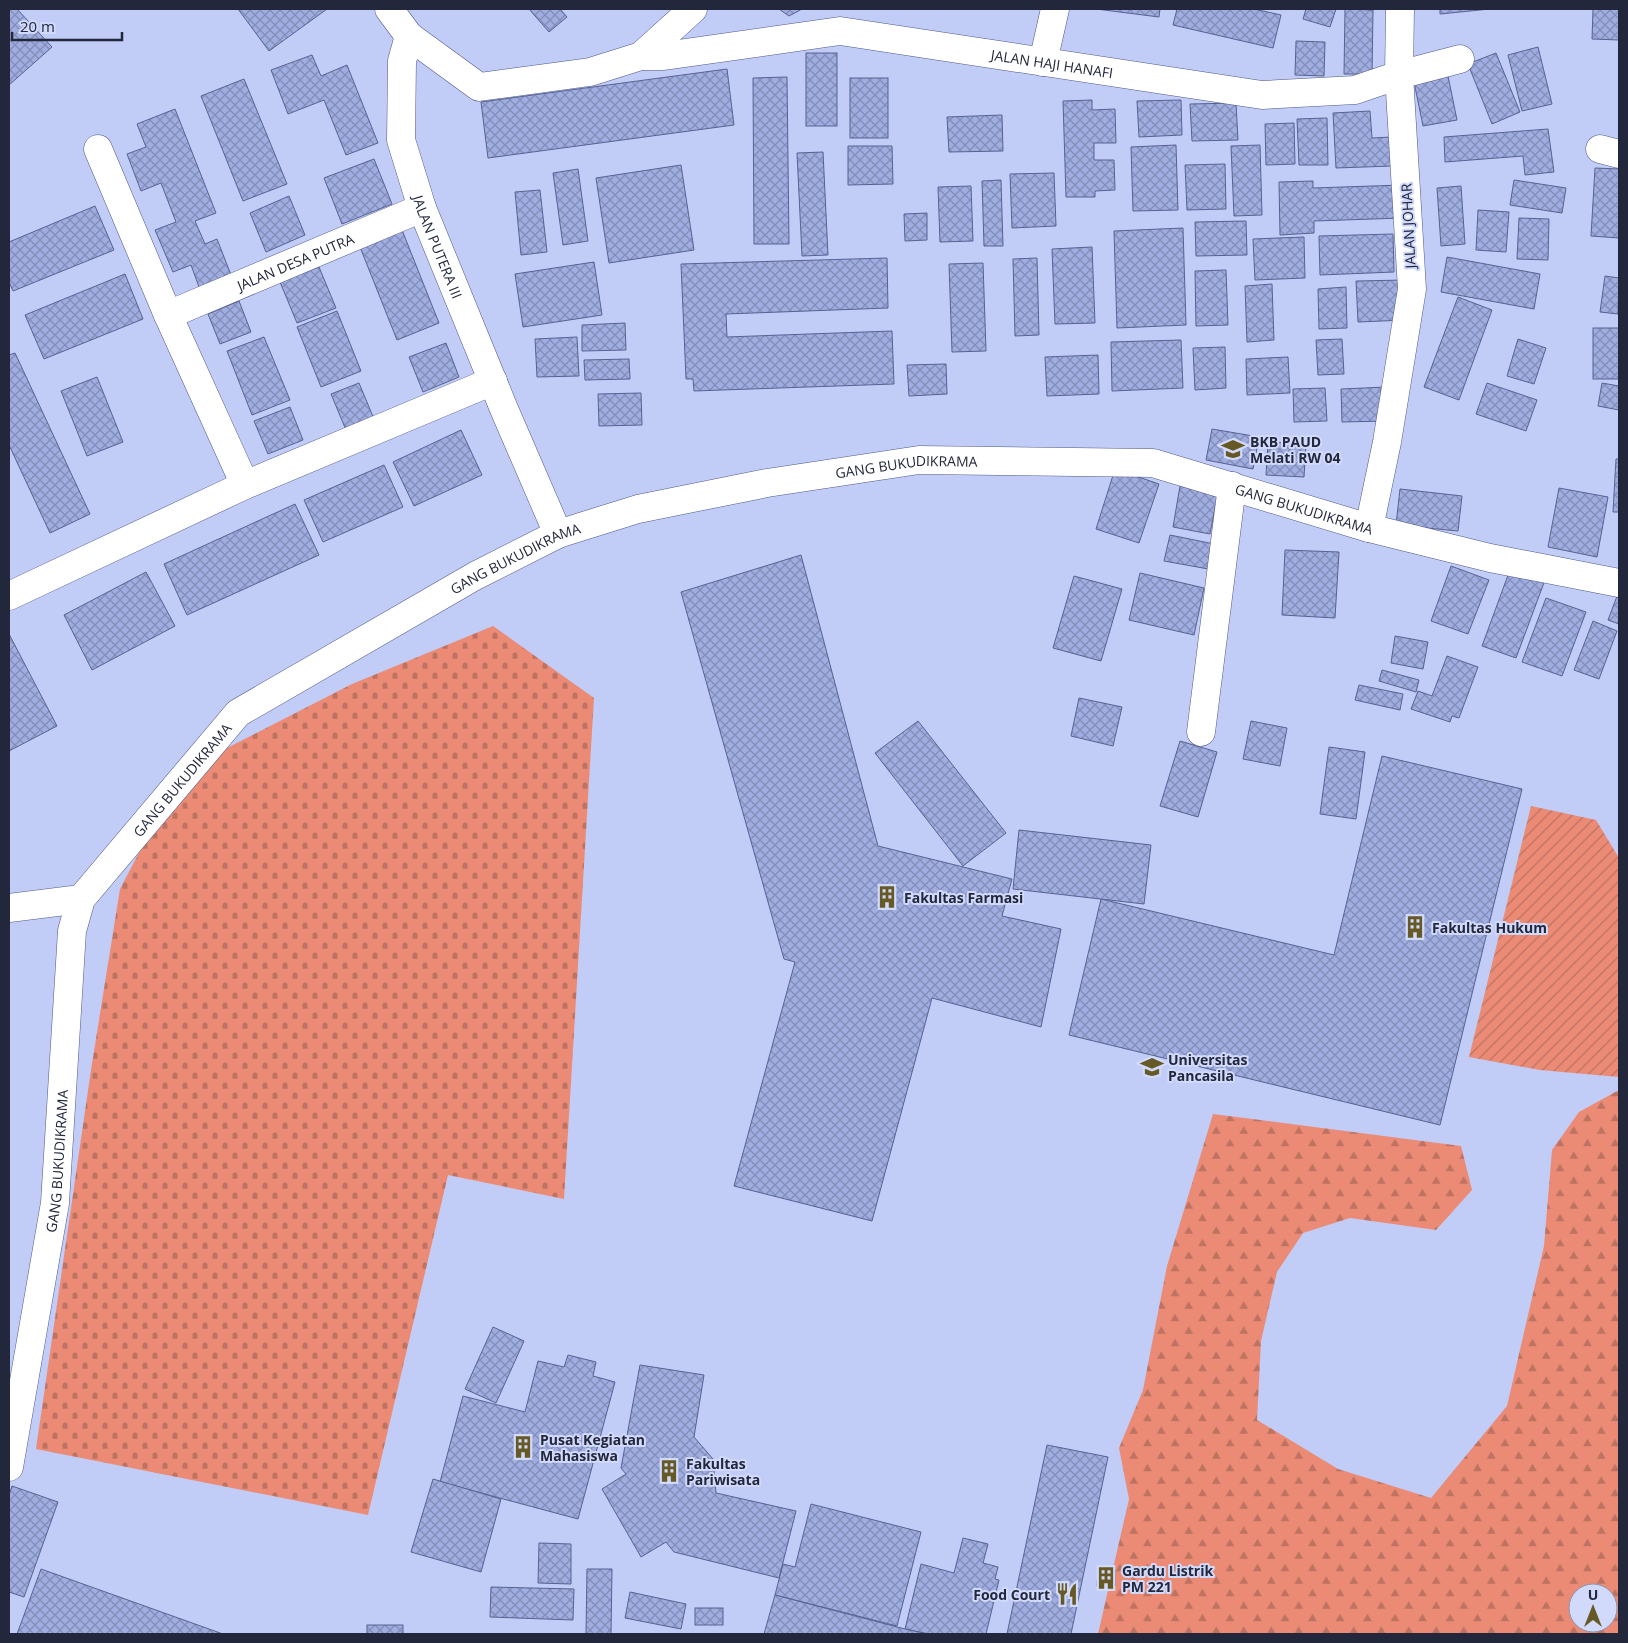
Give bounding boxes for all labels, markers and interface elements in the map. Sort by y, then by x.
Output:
scale bar [12,10,122,42]
text: 20 m [20,16,55,36]
street label: JALAN HAJI HANAFI [988,44,1114,82]
street label: JALAN JOHAR [1396,182,1420,271]
street label: JALAN PUTERA III [408,191,467,301]
street label: JALAN DESA PUTRA [232,228,357,295]
place label: BKB PAUD Melati RW 04 [1250,432,1341,467]
school or university icon: BKB PAUD Melati RW 04 [1220,436,1246,462]
street label: GANG BUKUDIKRAMA [834,450,978,482]
street label: GANG BUKUDIKRAMA [1233,479,1376,538]
street label: GANG BUKUDIKRAMA [446,518,583,598]
street label: GANG BUKUDIKRAMA [128,719,235,840]
building icon: Fakultas Farmasi [874,884,900,910]
place label: Fakultas Farmasi [904,888,1023,907]
building icon: Fakultas Hukum [1402,914,1428,940]
place label: Fakultas Hukum [1432,918,1547,937]
place label: Universitas Pancasila [1168,1050,1247,1085]
school or university icon: Universitas Pancasila [1139,1054,1165,1080]
street label: GANG BUKUDIKRAMA [41,1089,72,1234]
place label: Pusat Kegiatan Mahasiswa [540,1430,645,1465]
building icon: Pusat Kegiatan Mahasiswa [510,1434,536,1460]
place label: Fakultas Pariwisata [686,1454,760,1489]
building icon: Fakultas Pariwisata [656,1458,682,1484]
place label: Gardu Listrik PM 221 [1122,1561,1213,1596]
building icon: Gardu Listrik PM 221 [1093,1565,1119,1591]
restaurant icon: Food Court [1054,1581,1080,1607]
north arrow [1568,1583,1618,1633]
place label: Food Court [973,1585,1050,1604]
text: U [1588,1585,1598,1604]

